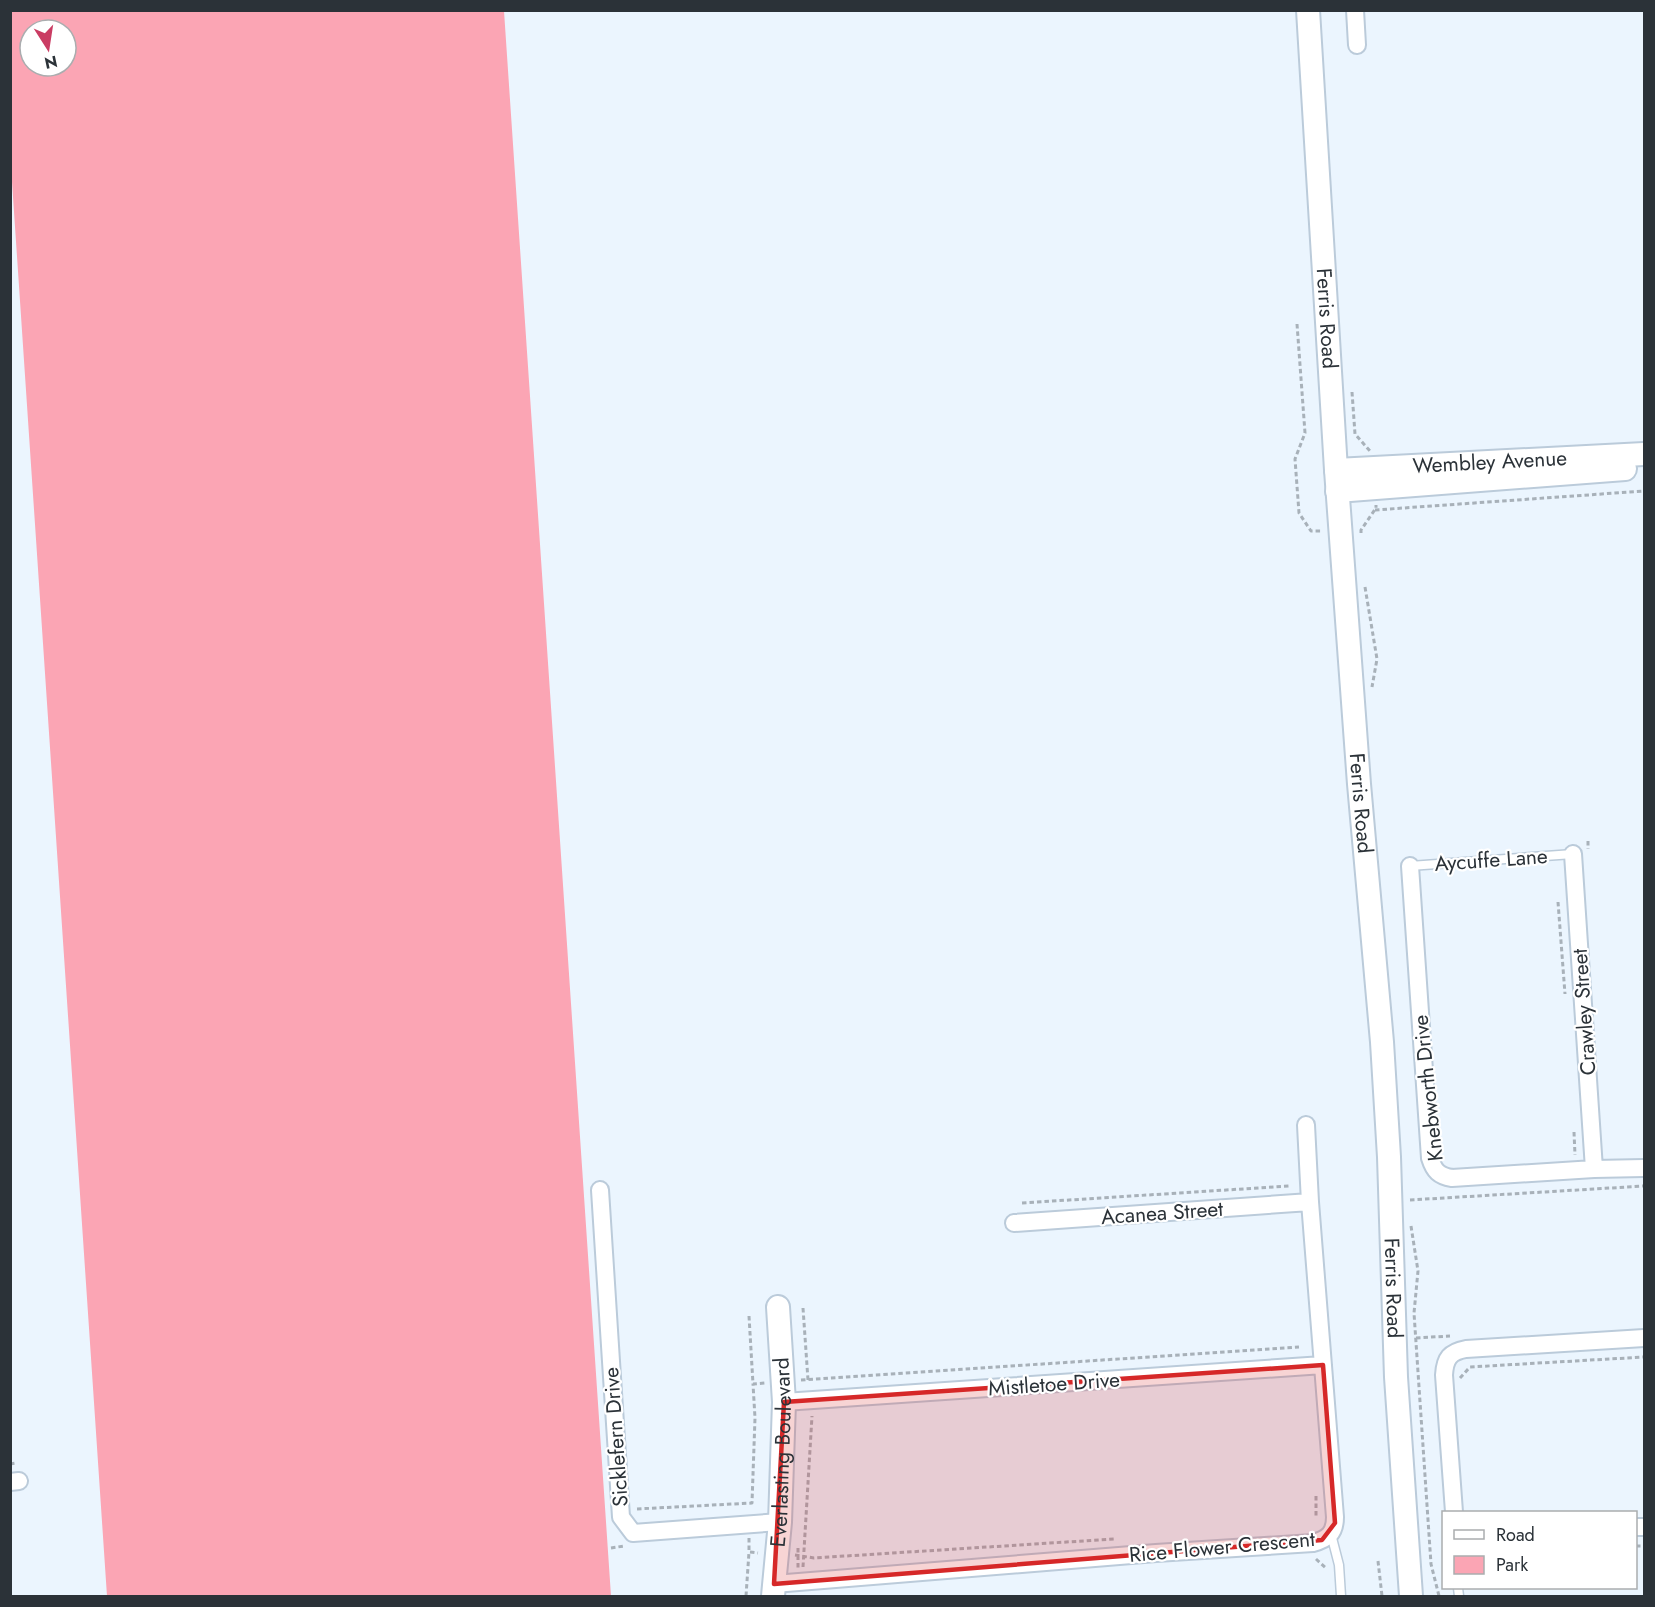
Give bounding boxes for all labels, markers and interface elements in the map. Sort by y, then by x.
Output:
north arrow [18,18,78,78]
text: N [42,50,60,75]
street label: Ferris Road [1309,267,1345,370]
street label: Wembley Avenue [1412,443,1568,481]
street label: Ferris Road [1342,752,1380,855]
street label: Aycuffe Lane [1433,841,1549,879]
street label: Crawley Street [1565,948,1603,1076]
street label: Knebworth Drive [1405,1013,1451,1163]
street label: Acanea Street [1100,1194,1224,1232]
street label: Ferris Road [1377,1237,1410,1339]
street label: Everlasting Boulevard [763,1357,799,1549]
street label: Mistletoe Drive [987,1364,1121,1404]
street label: Sicklefern Drive [596,1366,636,1508]
legend [1442,1511,1637,1589]
text: Road [1496,1522,1535,1548]
street label: Rice Flower Crescent [1128,1524,1316,1570]
text: Park [1496,1552,1528,1578]

